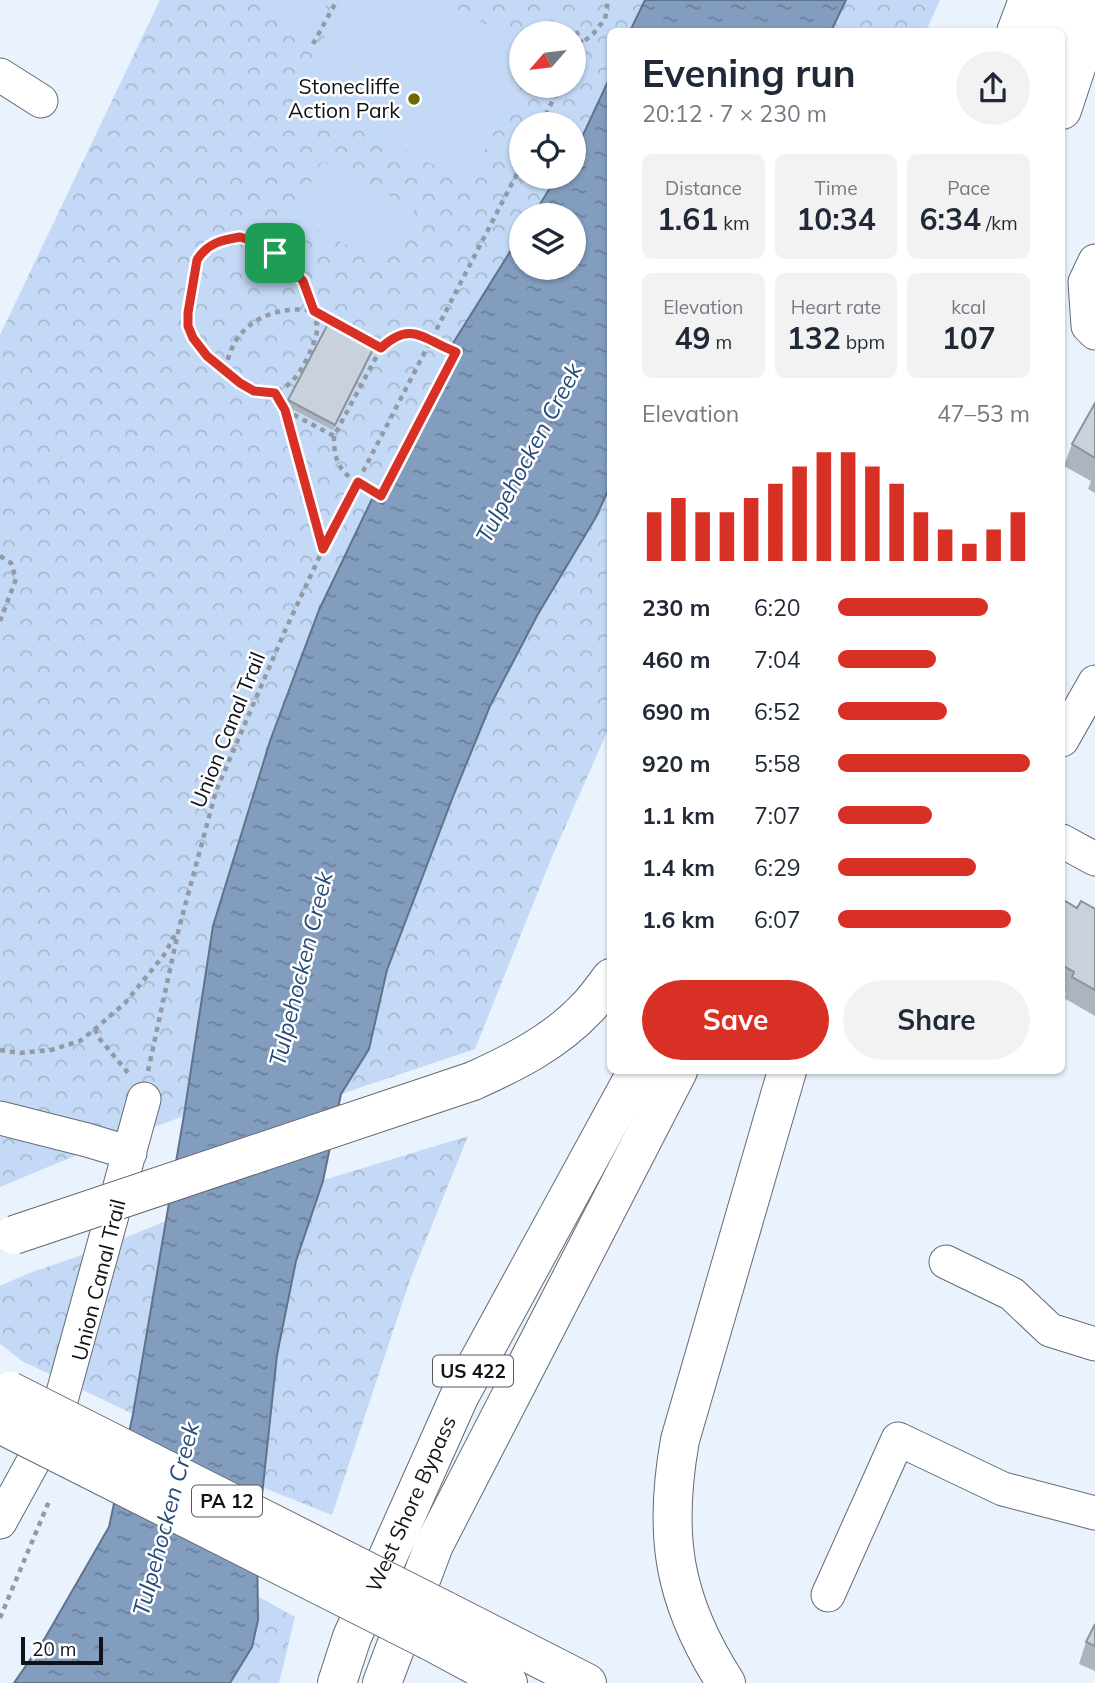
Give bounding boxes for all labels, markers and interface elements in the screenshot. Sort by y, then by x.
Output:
north arrow [509,21,586,98]
map controls [509,21,586,280]
text: Evening run [642,49,856,97]
button: share [956,51,1030,125]
place label: Stonecliffe Action Park [288,73,400,123]
marker: Stonecliffe Action Park [406,91,422,107]
text: 20:12 · 7 × 230 m [642,99,827,128]
button: locate [509,112,586,189]
text: Distance [665,176,742,200]
text: Time [814,176,858,200]
text: Pace [947,176,990,200]
text: 1.61 [657,200,718,238]
text: 10:34 [796,200,876,238]
text: 6:34 [920,200,981,238]
button: layers [509,203,586,280]
text: km [718,211,750,235]
text: /km [981,211,1018,235]
pin [245,223,305,283]
icon: arrive [256,234,294,272]
text: Elevation [663,295,744,319]
text: Heart rate [791,295,881,319]
text: kcal [951,295,986,319]
text: 49 [675,319,711,357]
text: 132 [787,319,841,357]
text: 107 [942,319,996,357]
text: m [711,330,732,354]
text: bpm [841,330,885,354]
water label: Tulpehocken Creek [469,357,589,548]
text: Elevation [642,399,739,428]
text: 47–53 m [937,399,1030,428]
text: 230 m [642,593,710,622]
text: 6:20 [754,593,801,622]
text: 460 m [642,645,710,674]
text: 7:04 [754,645,801,674]
street label: Union Canal Trail [184,648,270,811]
text: 690 m [642,697,710,726]
text: 6:52 [754,697,801,726]
text: 920 m [642,749,710,778]
text: 5:58 [754,749,801,778]
text: 1.1 km [642,801,715,830]
text: 7:07 [754,801,801,830]
text: 1.4 km [642,853,715,882]
text: 6:29 [754,853,801,882]
water label: Tulpehocken Creek [262,867,339,1069]
text: 1.6 km [642,905,715,934]
text: 6:07 [754,905,801,934]
button: Save [642,980,829,1060]
button: Share [843,980,1030,1060]
street label: Union Canal Trail [65,1196,131,1363]
road number: US 422 [433,1356,513,1386]
street label: West Shore Bypass [360,1412,461,1596]
water label: Tulpehocken Creek [126,1418,206,1619]
road number: PA 12 [192,1485,262,1516]
scale bar [21,1634,103,1666]
text: 20 m [32,1637,76,1661]

